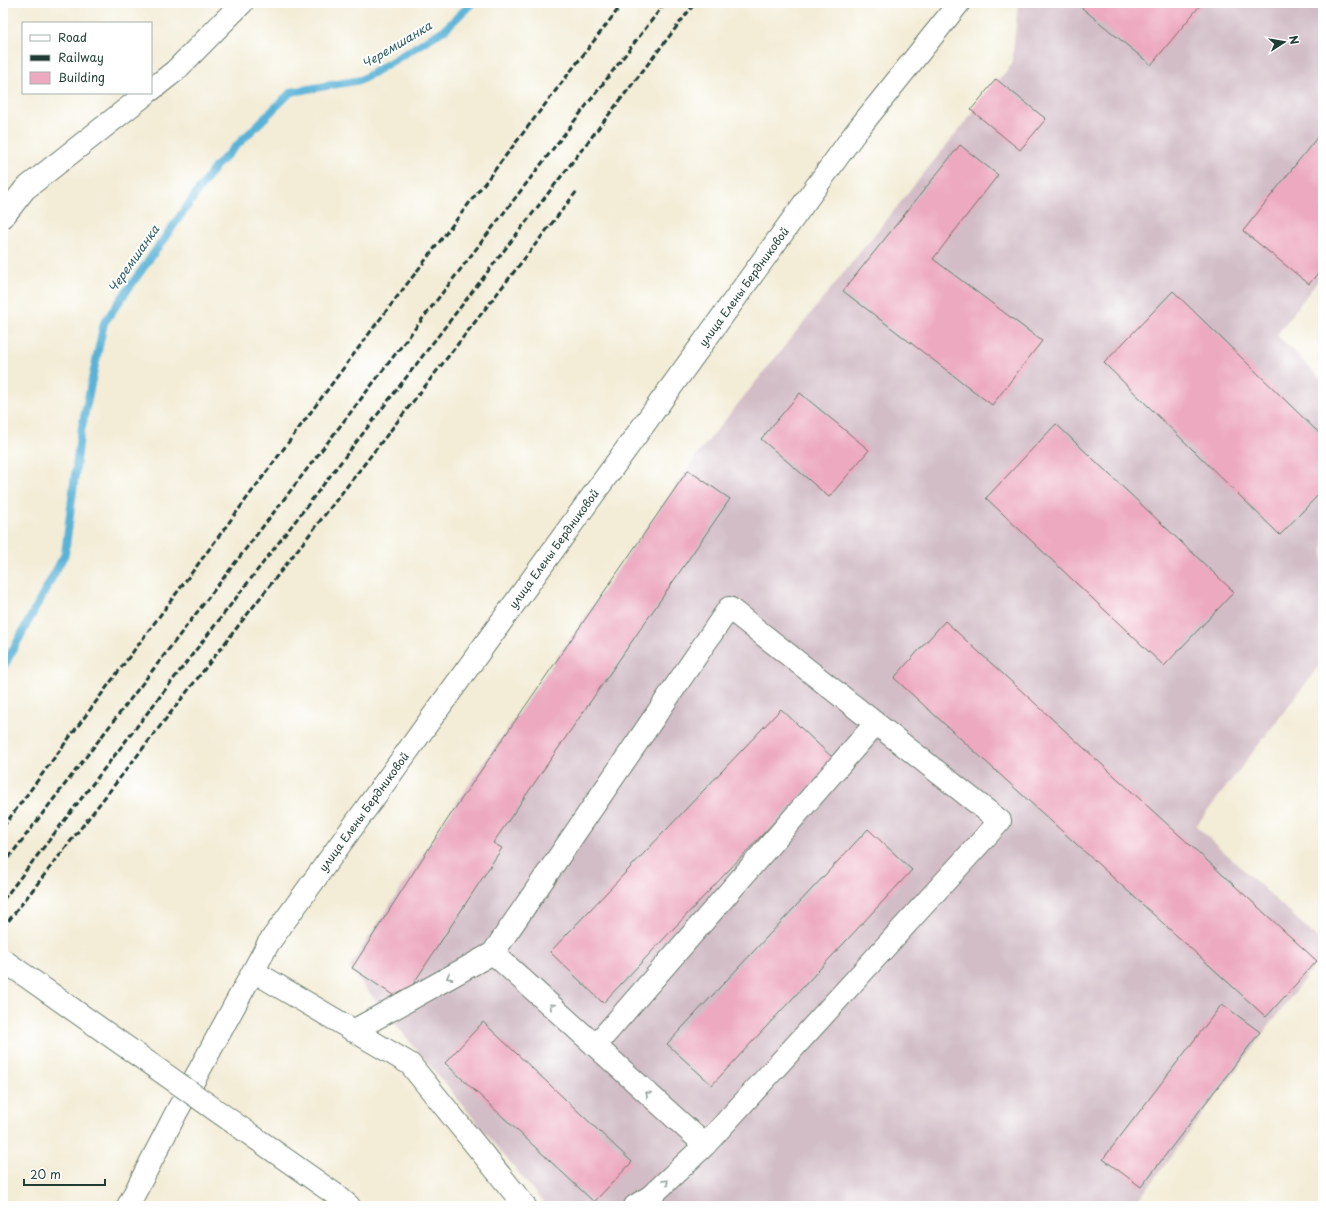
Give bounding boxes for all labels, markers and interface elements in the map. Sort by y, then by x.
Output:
water label: Черемшанка [358,16,435,72]
legend [22,22,152,94]
north arrow [1264,22,1304,62]
text: Road [58,28,87,46]
text: N [1285,34,1304,46]
text: Railway [58,48,104,66]
text: Building [58,68,105,86]
water label: Черемшанка [103,221,163,296]
street label: улица Елены Бердниковой [694,223,793,350]
street label: улица Елены Бердниковой [504,485,603,612]
street label: улица Елены Бердниковой [314,748,413,875]
one-way arrow [446,973,453,980]
one-way arrow [549,1004,557,1011]
one-way arrow [646,1091,653,1098]
scale bar [24,1161,105,1187]
text: 20 m [30,1165,61,1183]
one-way arrow [661,1179,669,1187]

